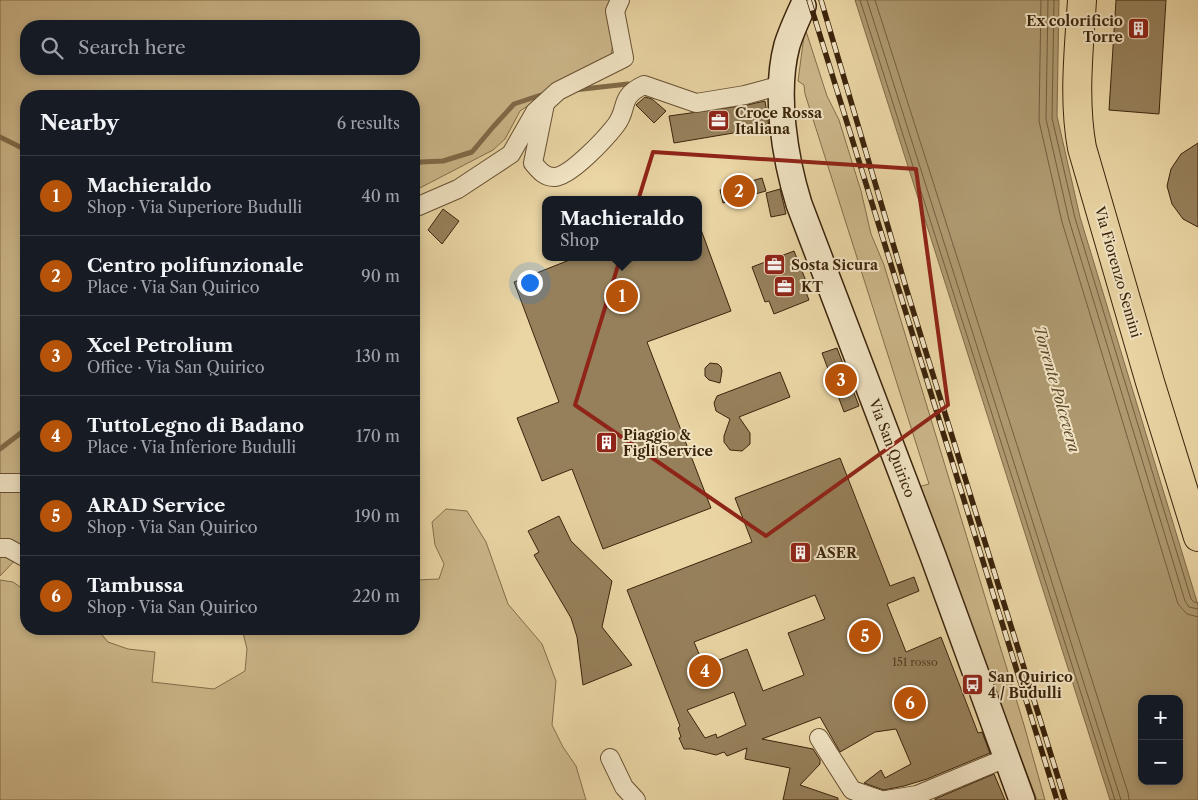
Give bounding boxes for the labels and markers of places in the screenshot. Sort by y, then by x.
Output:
place label: Ex colorificio Torre [1026,12,1123,46]
building icon: Ex colorificio Torre [1127,17,1151,41]
place label: Croce Rossa Italiana [735,104,823,138]
office icon: Croce Rossa Italiana [707,109,731,133]
pin: 2 [723,172,755,210]
office icon: Sosta Sicura [763,253,787,277]
place label: Sosta Sicura [791,256,879,274]
office icon: KT [773,275,797,299]
pin: 1 [606,277,638,315]
place label: KT [801,278,823,296]
pin: 3 [825,361,857,399]
place label: Piaggio & Figli Service [623,426,713,460]
building icon: Piaggio & Figli Service [595,431,619,455]
building icon: ASER [788,541,812,565]
place label: ASER [815,544,858,562]
pin: 5 [849,617,881,655]
pin: 4 [689,652,721,690]
place label: San Quirico 4 / Budulli [988,668,1073,702]
bus stop icon: San Quirico 4 / Budulli [960,673,984,697]
pin: 6 [894,684,926,722]

